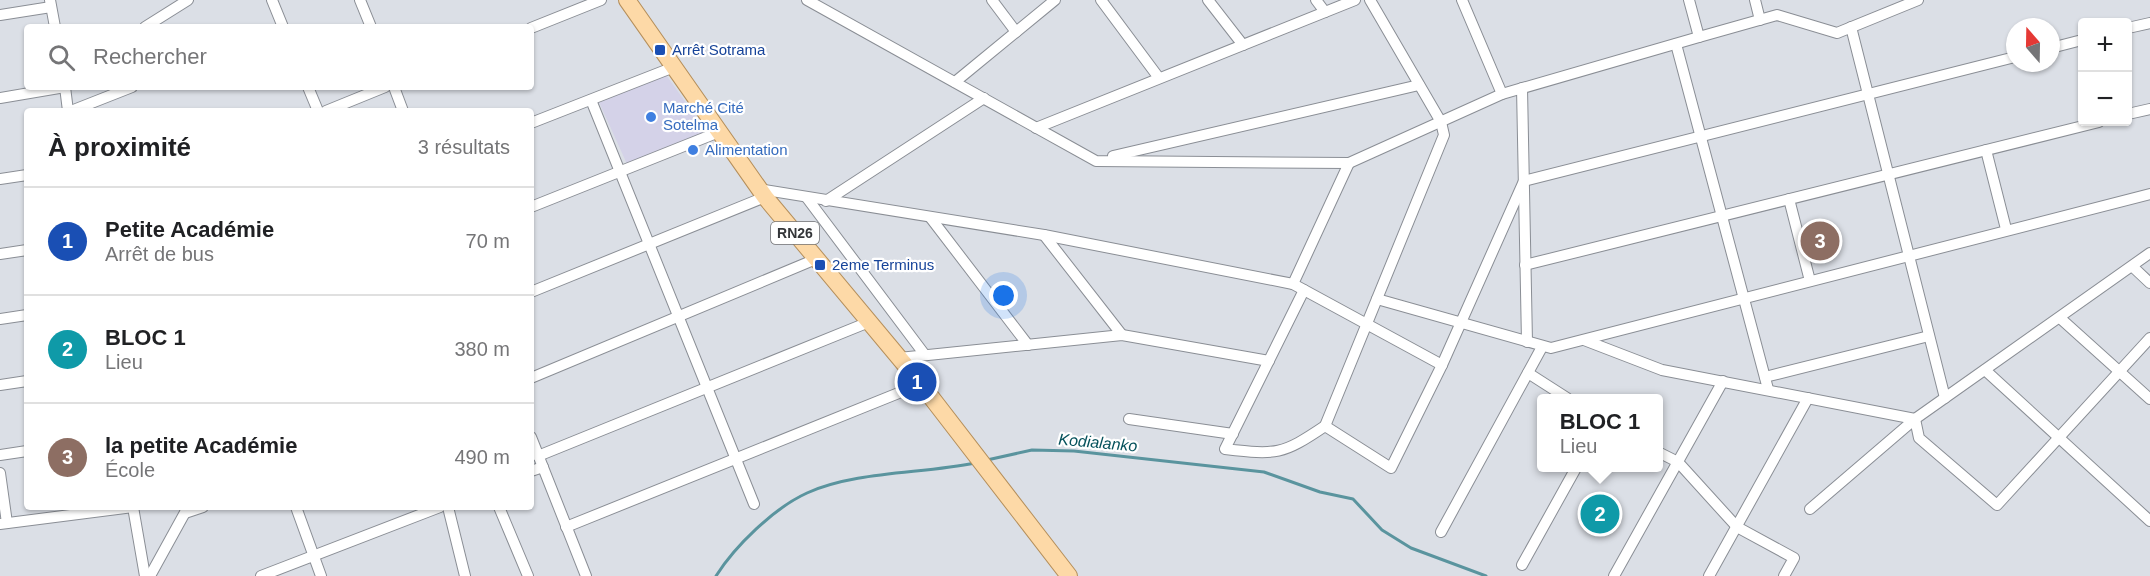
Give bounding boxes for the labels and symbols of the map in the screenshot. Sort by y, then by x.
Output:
north arrow [2006,18,2060,72]
place label: Arrêt Sotrama [672,41,766,58]
marker: Arrêt Sotrama [653,43,667,57]
place label: Marché Cité Sotelma [663,99,744,133]
marker: Marché Cité Sotelma [644,110,658,124]
place label: Alimentation [705,141,788,158]
marker: Alimentation [686,143,700,157]
pin: 3 [1800,218,1840,264]
road number: RN26 [771,222,819,244]
place label: 2eme Terminus [832,256,934,273]
marker: 2eme Terminus [813,258,827,272]
your location [989,281,1018,310]
pin: 1 [898,360,936,404]
water label: Kodialanko [1058,431,1138,454]
pin: 2 [1580,492,1620,536]

